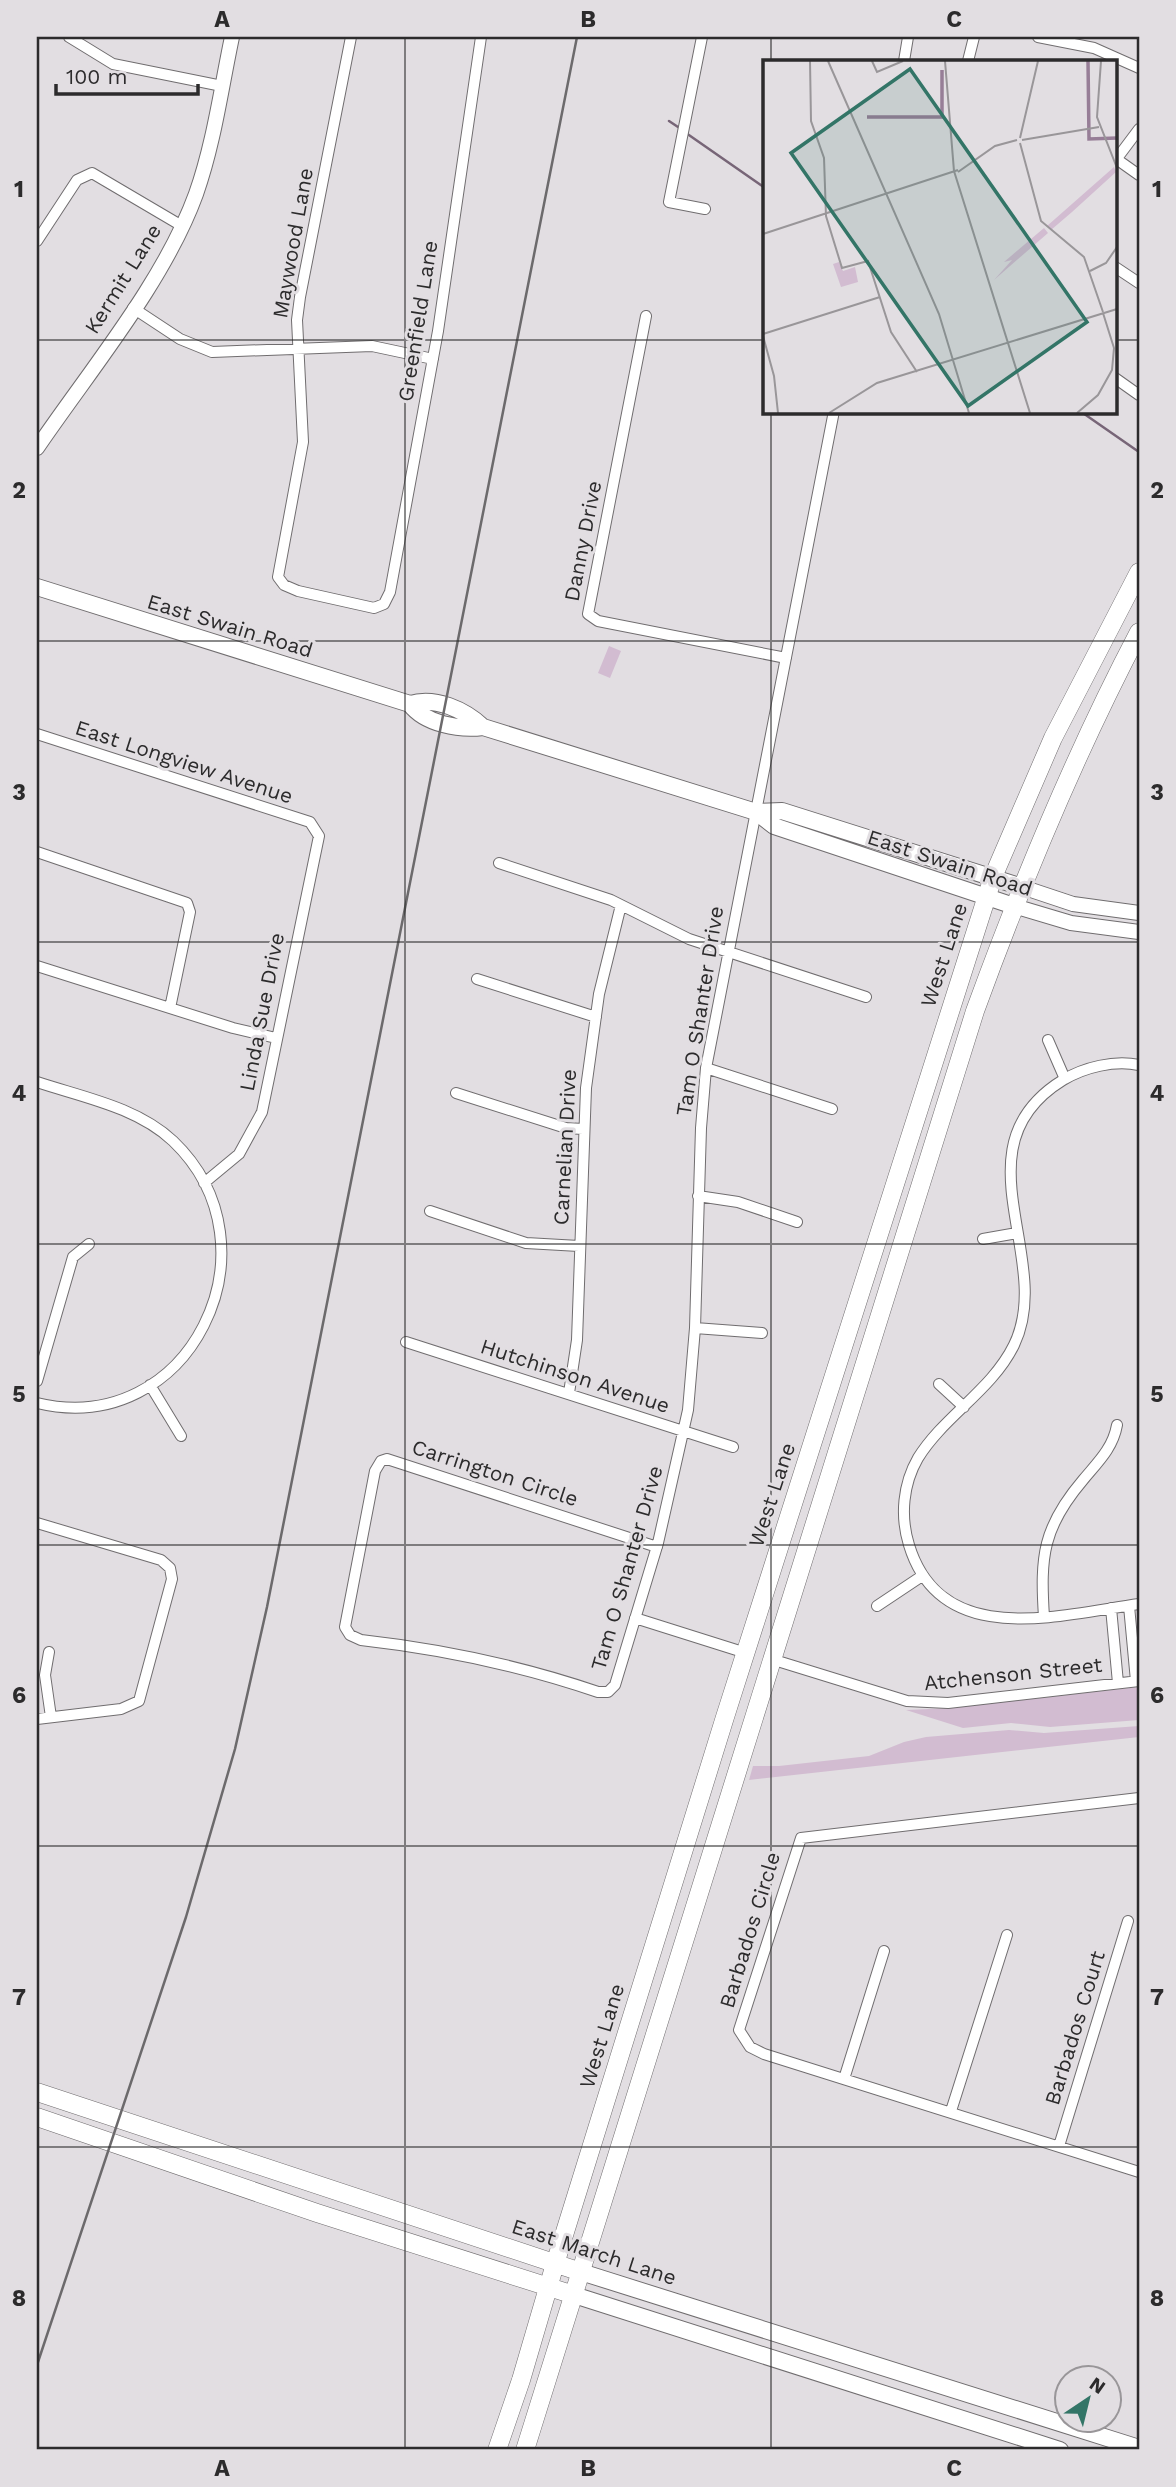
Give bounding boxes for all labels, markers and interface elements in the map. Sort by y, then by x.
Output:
text: A [214,6,230,33]
text: B [580,6,596,33]
text: C [946,6,962,33]
scale bar [56,52,198,96]
inset map [763,60,1116,413]
text: 100 m [66,64,128,89]
street label: Maywood Lane [267,166,318,320]
text: 1 [14,176,24,203]
text: 1 [1152,176,1162,203]
street label: Kermit Lane [79,219,166,338]
street label: Greenfield Lane [392,239,443,403]
text: 2 [12,477,26,504]
text: 2 [1150,477,1164,504]
street label: Danny Drive [559,478,606,603]
street label: East Swain Road [144,588,316,663]
street label: East Longview Avenue [72,715,296,809]
text: 3 [12,779,26,806]
text: 3 [1150,779,1164,806]
street label: East Swain Road [865,824,1036,901]
street label: West Lane [915,900,972,1010]
street label: Tam O Shanter Drive [671,904,728,1118]
street label: Linda Sue Drive [234,931,289,1093]
street label: Carnelian Drive [548,1068,581,1226]
text: 4 [12,1080,27,1107]
text: 4 [1150,1080,1165,1107]
street label: Hutchinson Avenue [477,1333,673,1418]
text: 5 [12,1381,26,1408]
text: 5 [1150,1381,1164,1408]
street label: Carrington Circle [409,1434,581,1511]
street label: West Lane [743,1440,800,1550]
street label: Tam O Shanter Drive [585,1462,668,1673]
street label: Atchenson Street [923,1652,1103,1695]
text: 6 [12,1682,26,1709]
text: 6 [1150,1682,1164,1709]
street label: Barbados Circle [714,1849,785,2011]
street label: Barbados Court [1039,1948,1110,2108]
street label: West Lane [574,1980,629,2091]
text: 7 [12,1984,26,2011]
text: 7 [1150,1984,1164,2011]
street label: East March Lane [509,2213,680,2290]
text: 8 [12,2285,26,2312]
text: 8 [1150,2285,1164,2312]
north arrow [1054,2364,1124,2434]
text: N [1085,2372,1110,2399]
text: A [214,2455,230,2482]
text: B [580,2455,596,2482]
text: C [946,2455,962,2482]

